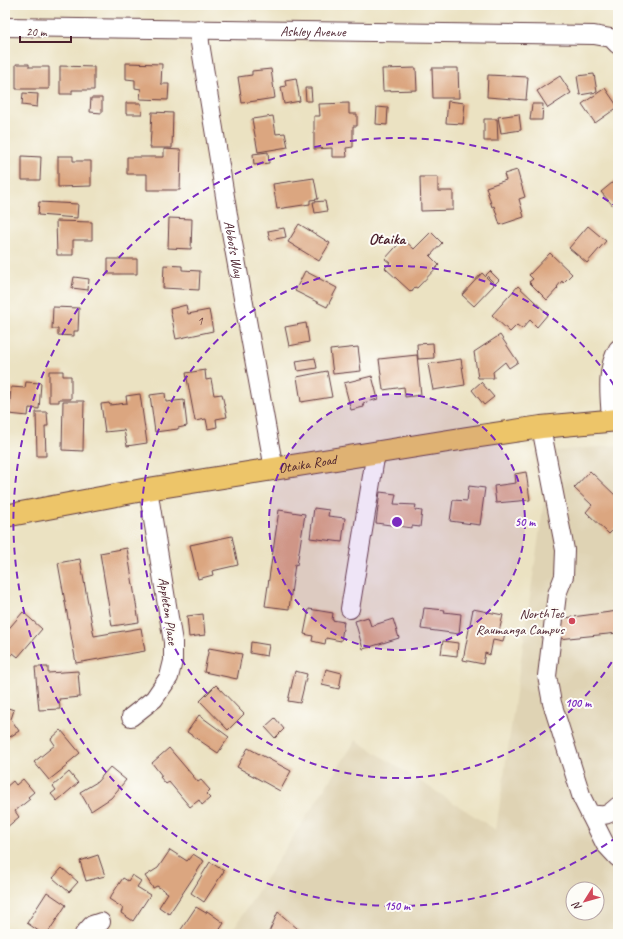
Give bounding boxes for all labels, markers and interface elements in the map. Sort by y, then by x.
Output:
scale bar [20,18,71,44]
street label: Ashley Avenue [280,22,347,40]
text: 20 m [26,24,48,40]
street label: Abbots Way [221,219,248,280]
district label: Otaika [369,229,407,249]
house number: 1 [197,313,203,329]
street label: Otaika Road [277,450,340,477]
text: 50 m [515,514,536,530]
centre of rings [390,515,404,529]
street label: Appleton Place [155,576,181,647]
place label: NorthTec Raumanga Campus [476,605,565,638]
marker: NorthTec Raumanga Campus [567,616,577,626]
text: 100 m [565,695,592,711]
north arrow [565,881,605,921]
text: 150 m [384,898,411,914]
text: N [568,898,585,914]

